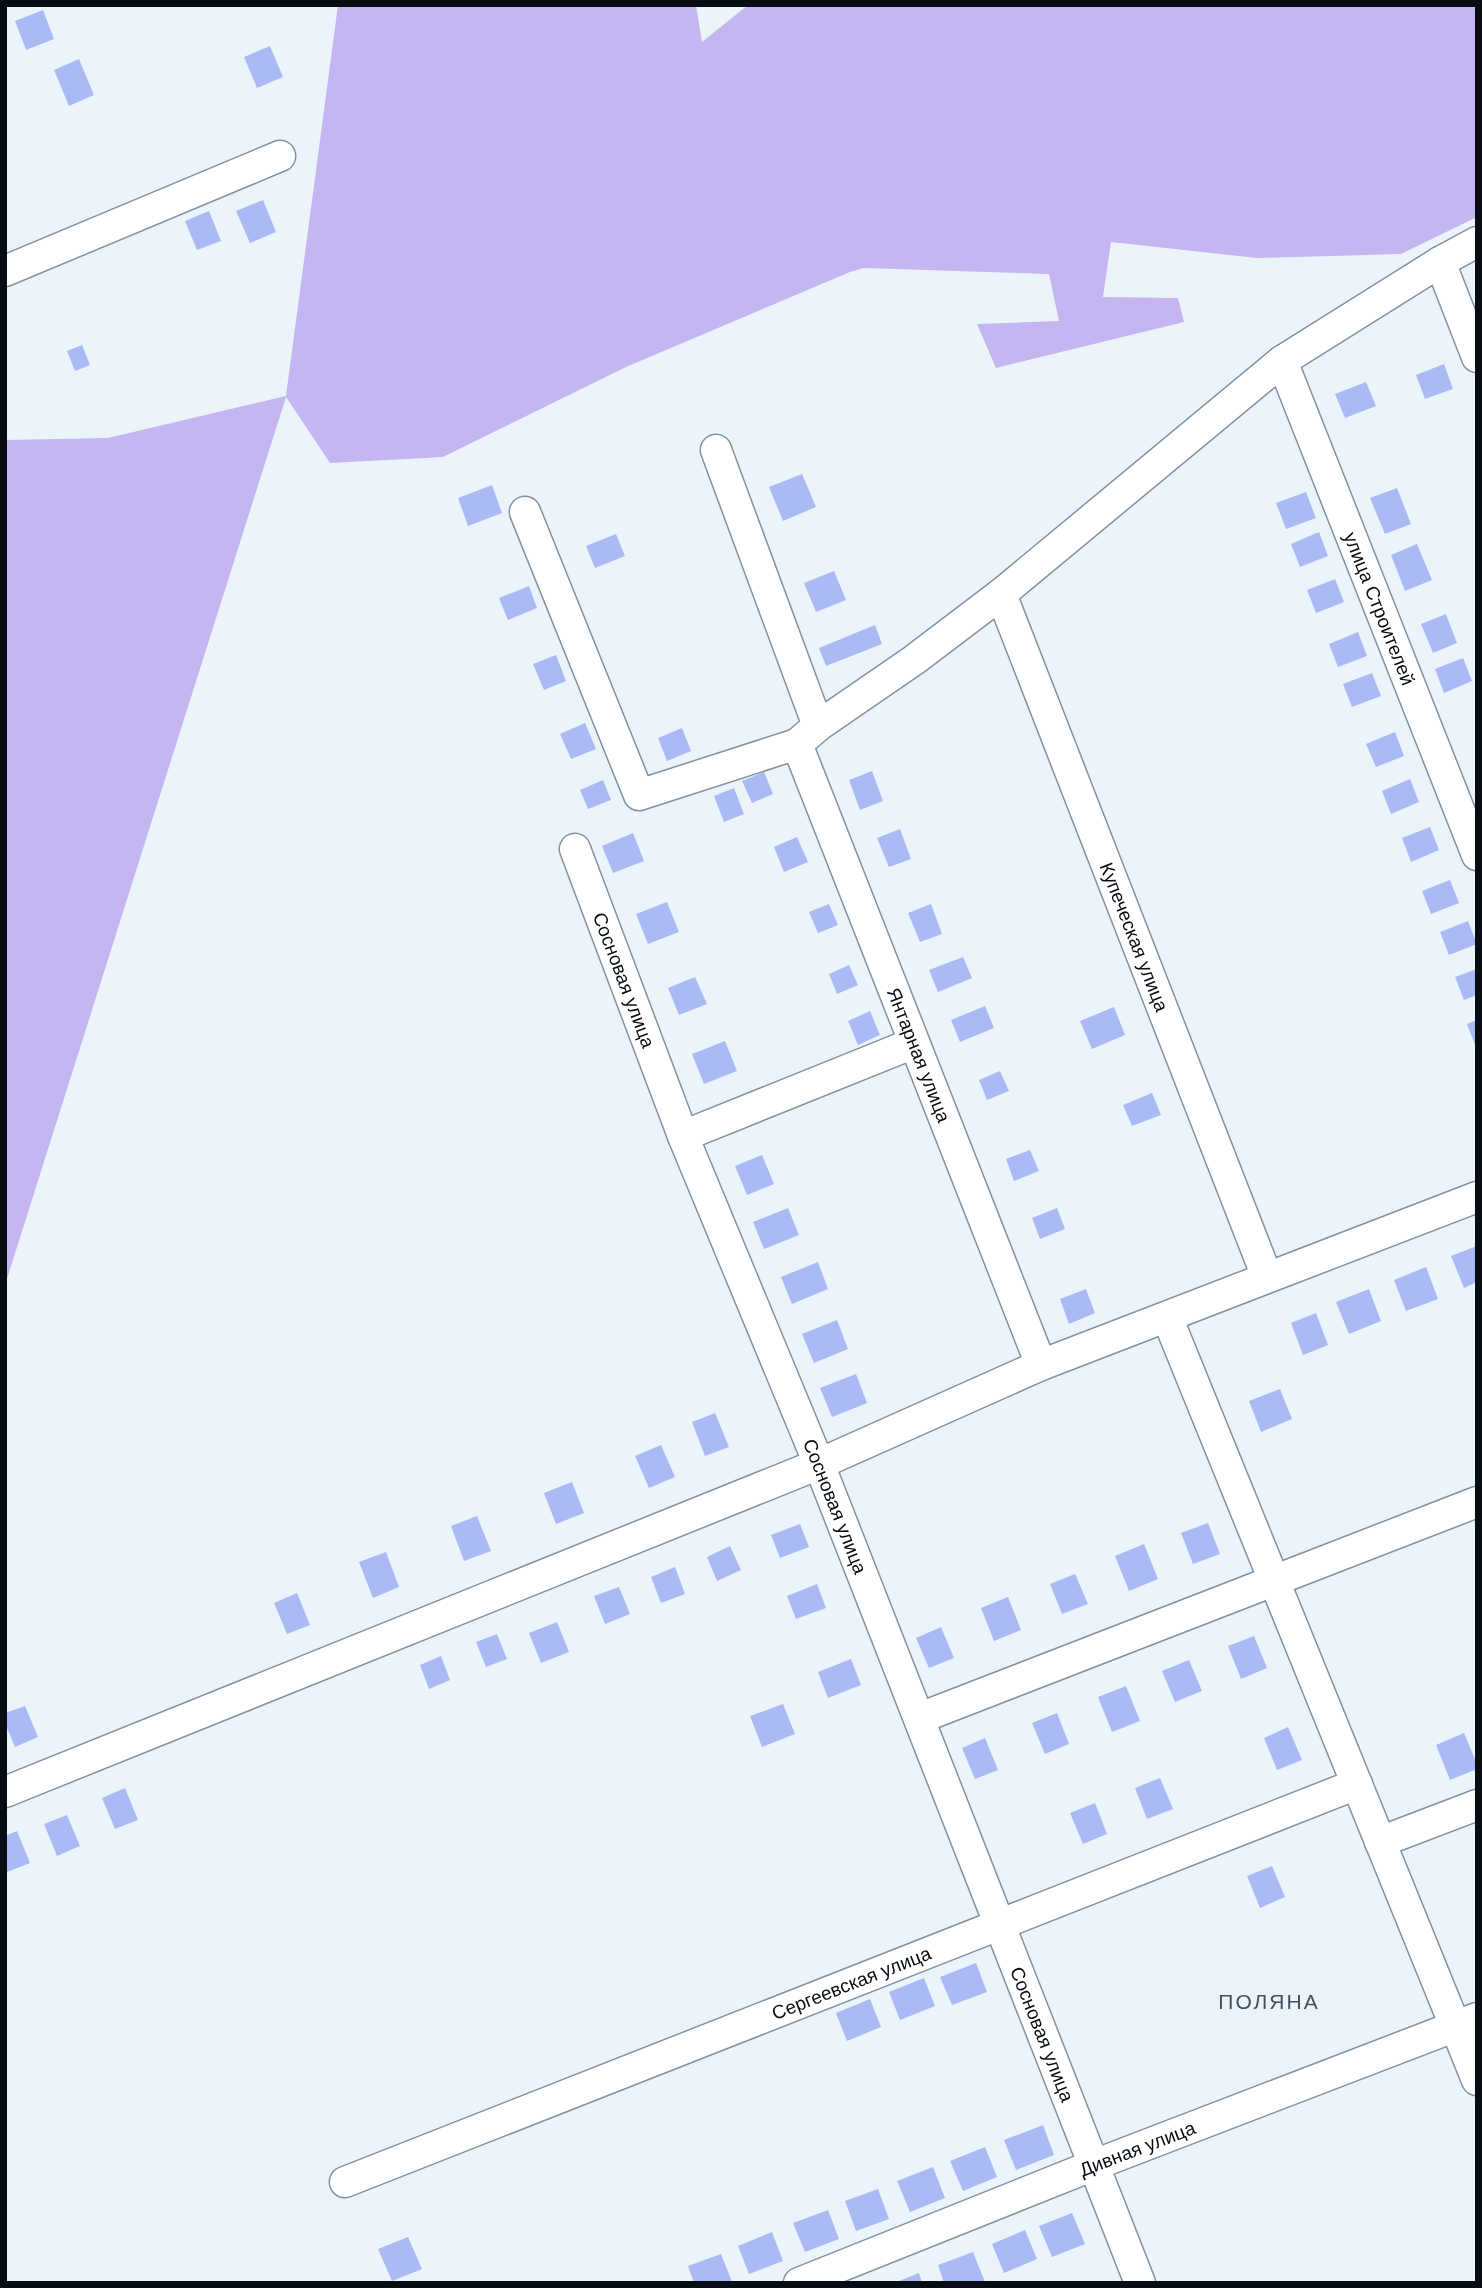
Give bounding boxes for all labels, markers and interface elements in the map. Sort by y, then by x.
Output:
street label: улица Строителей [1340,529,1419,688]
street label: Купеческая улица [1096,860,1173,1015]
street label: Сосновая улица [589,909,660,1051]
street label: Янтарная улица [883,985,955,1126]
street label: Сосновая улица [799,1436,872,1577]
street label: Сергеевская улица [769,1942,934,2024]
street label: Сосновая улица [1007,1964,1078,2105]
district label: ПОЛЯНА [1218,1990,1320,2013]
street label: Дивная улица [1076,2117,1199,2180]

